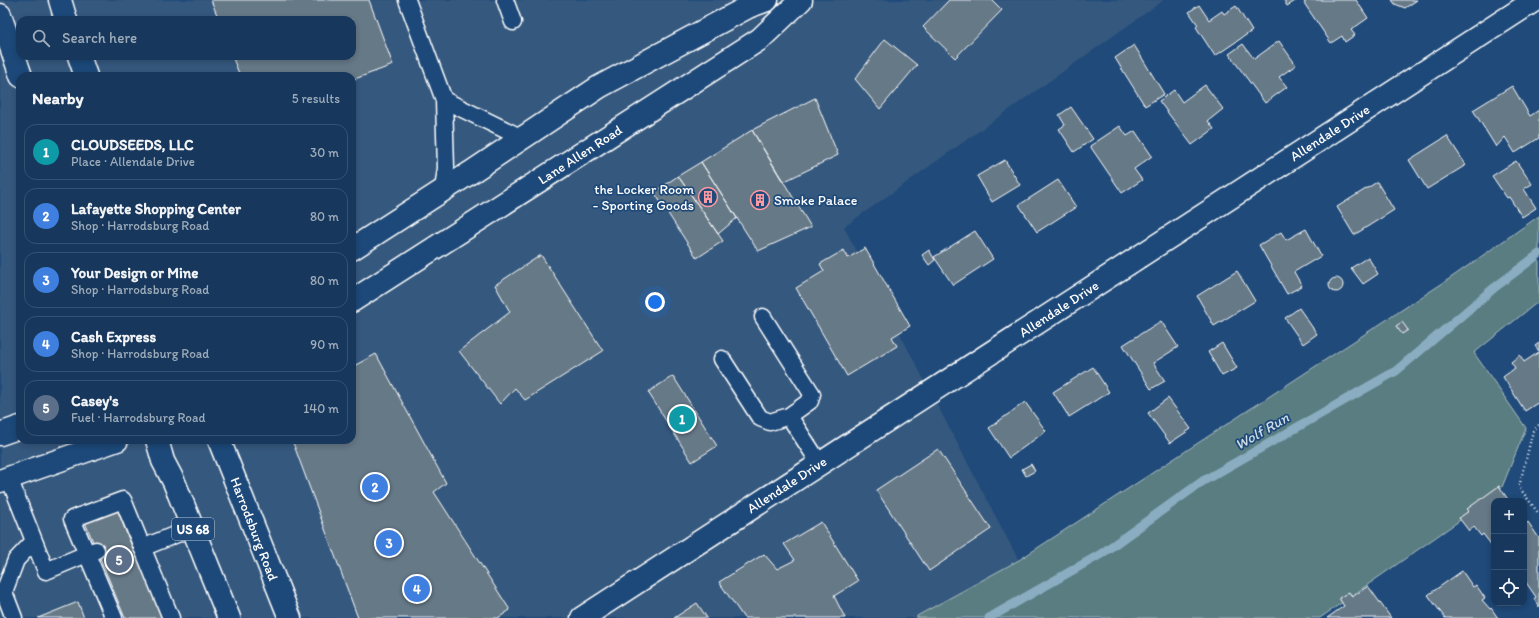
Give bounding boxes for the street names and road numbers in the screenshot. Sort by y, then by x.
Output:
street label: Allendale Drive [1287,101,1373,165]
street label: Lane Allen Road [535,121,626,188]
street label: Allendale Drive [1016,277,1102,341]
street label: Allendale Drive [744,453,830,517]
street label: Harrodsburg Road [226,475,282,584]
road number: US 68 [172,518,214,540]

